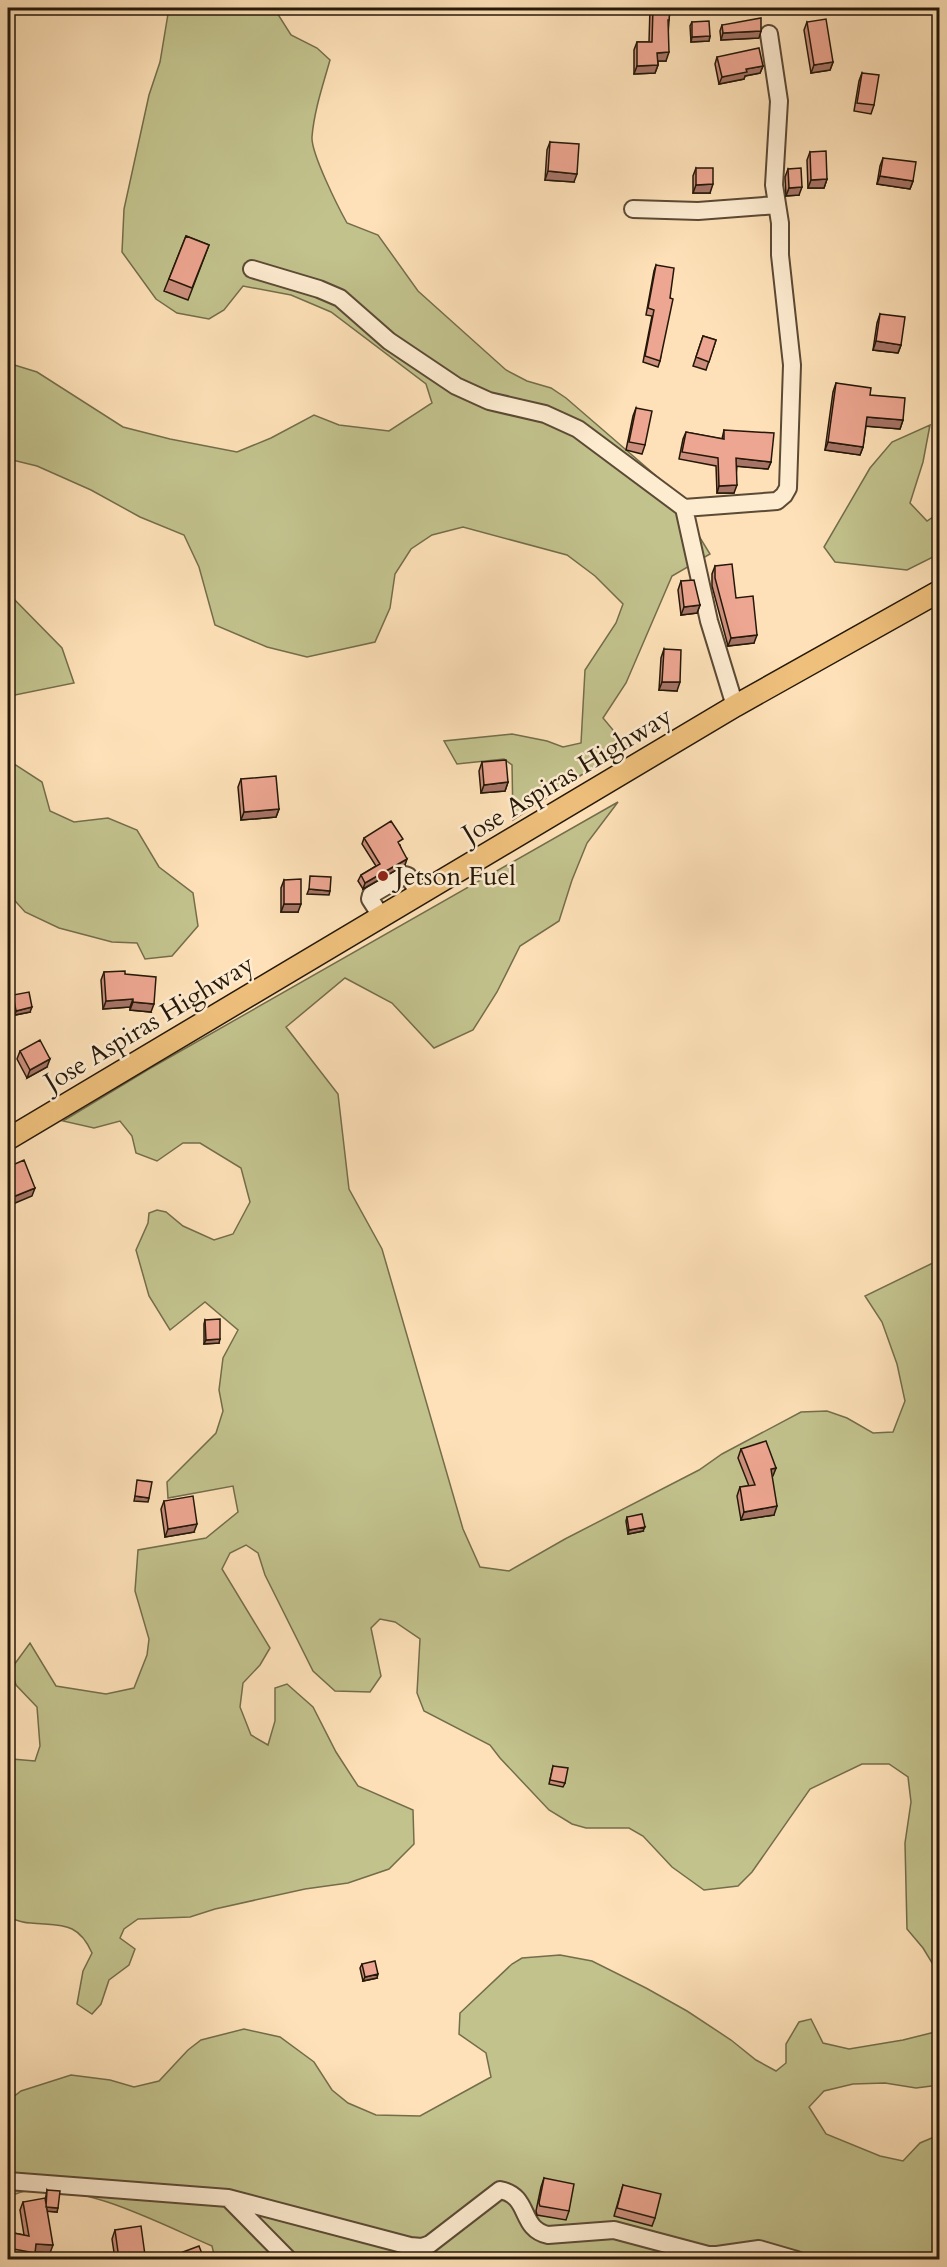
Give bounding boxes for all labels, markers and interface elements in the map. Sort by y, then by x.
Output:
street label: Jose Aspiras Highway [452,698,679,854]
place label: Jetson Fuel [391,859,516,894]
marker: Jetson Fuel [376,869,390,883]
street label: Jose Aspiras Highway [34,946,261,1102]

